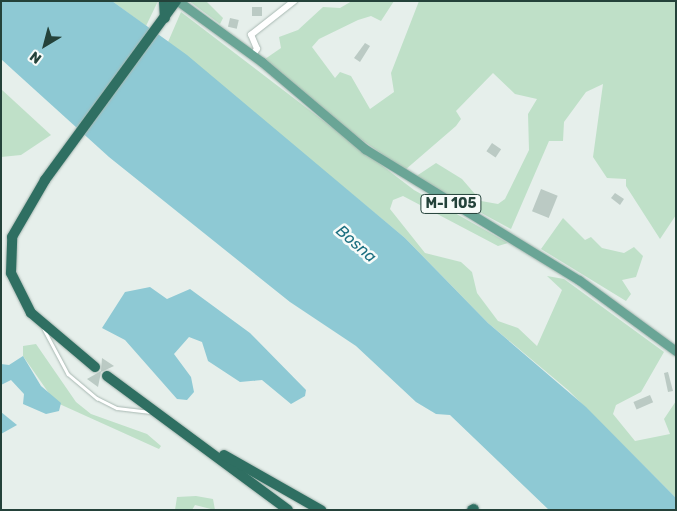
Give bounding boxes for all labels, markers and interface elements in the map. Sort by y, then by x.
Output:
north arrow [20,20,70,70]
text: N [27,48,45,67]
road number: M-I 105 [420,192,482,215]
water label: Bosna [332,221,380,267]

